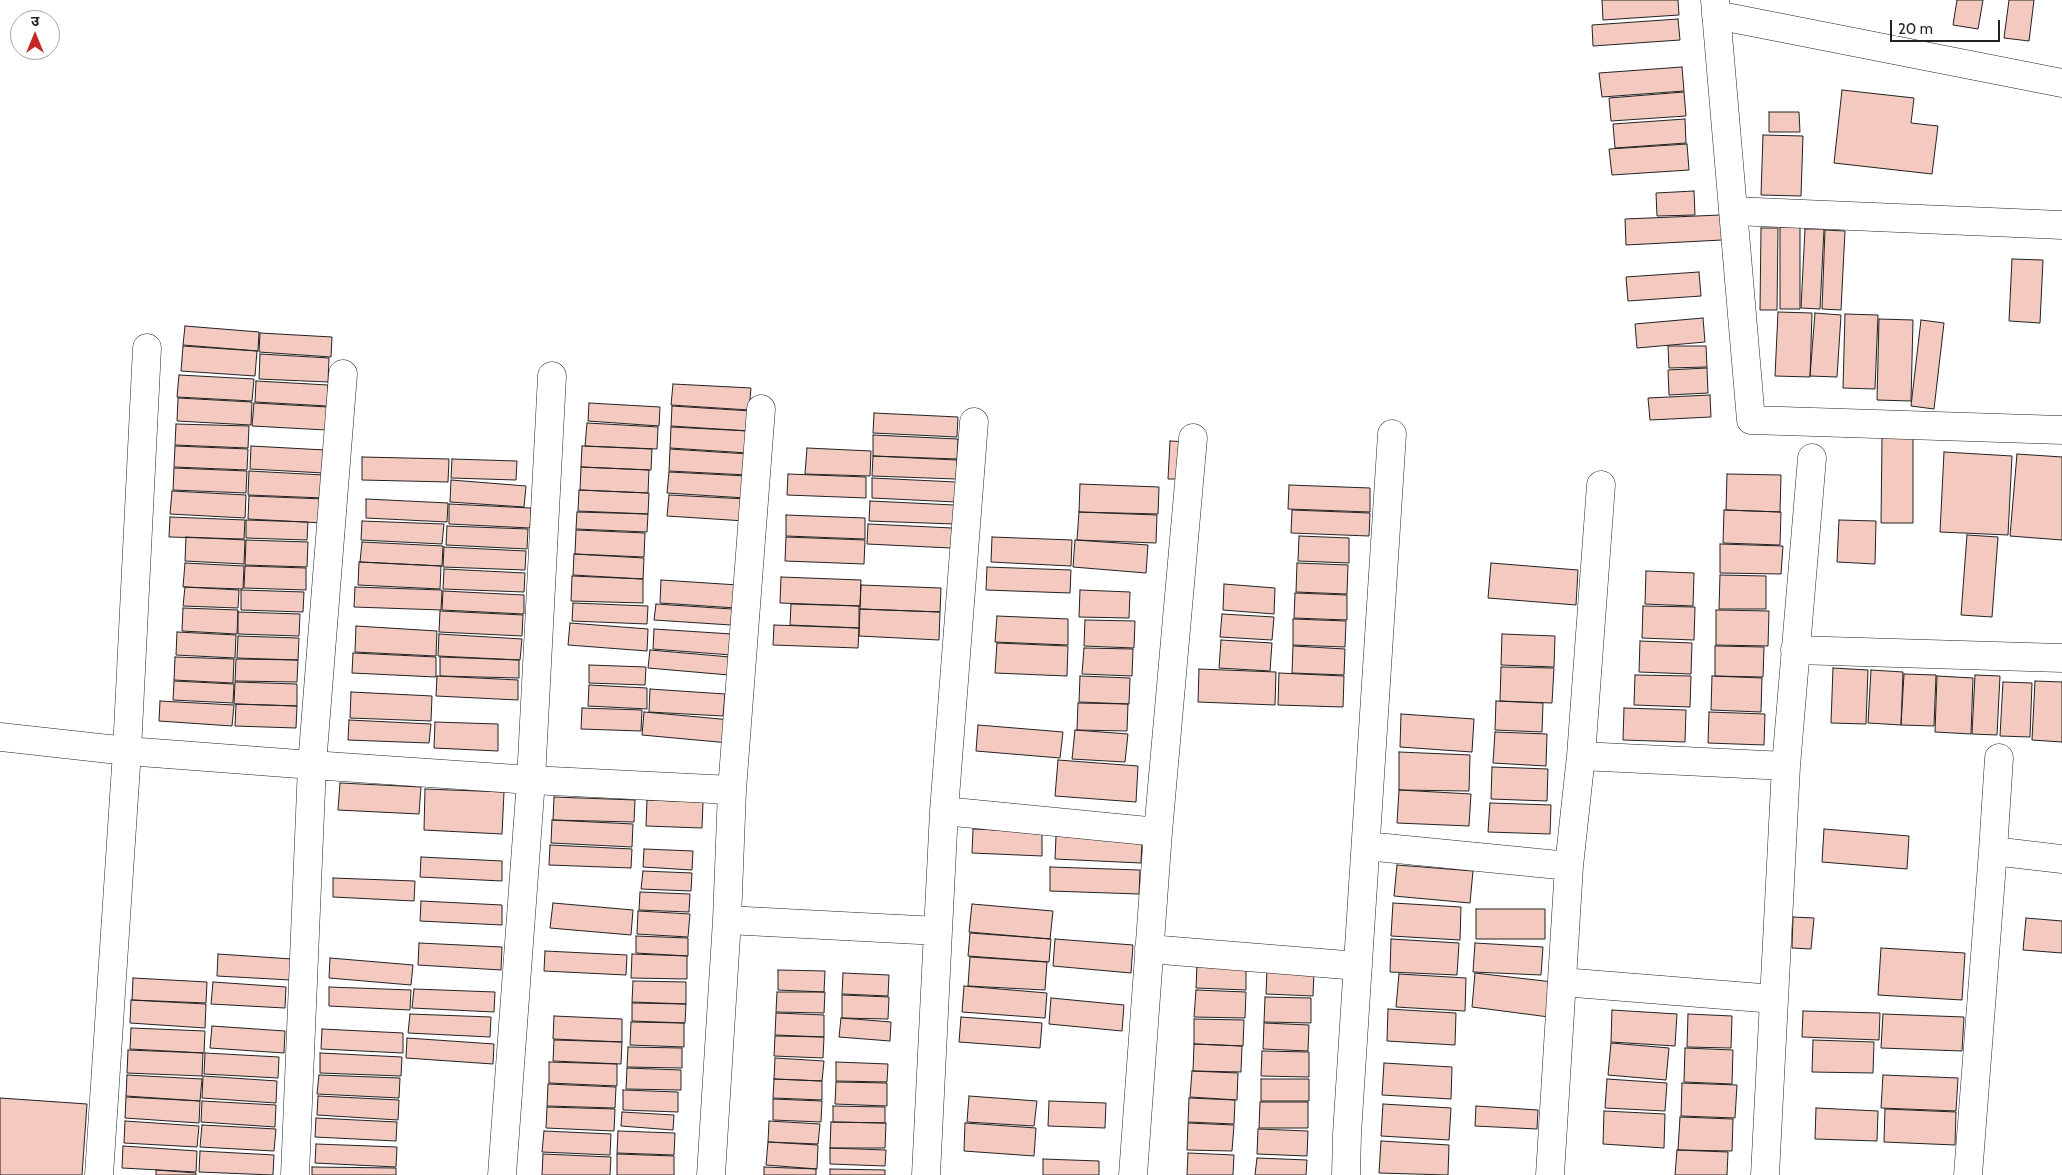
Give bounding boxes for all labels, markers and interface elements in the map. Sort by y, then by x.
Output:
north arrow [10,10,60,60]
scale bar [1892,10,2002,42]
text: उ [31,12,39,30]
text: 20 m [1898,20,1933,38]

